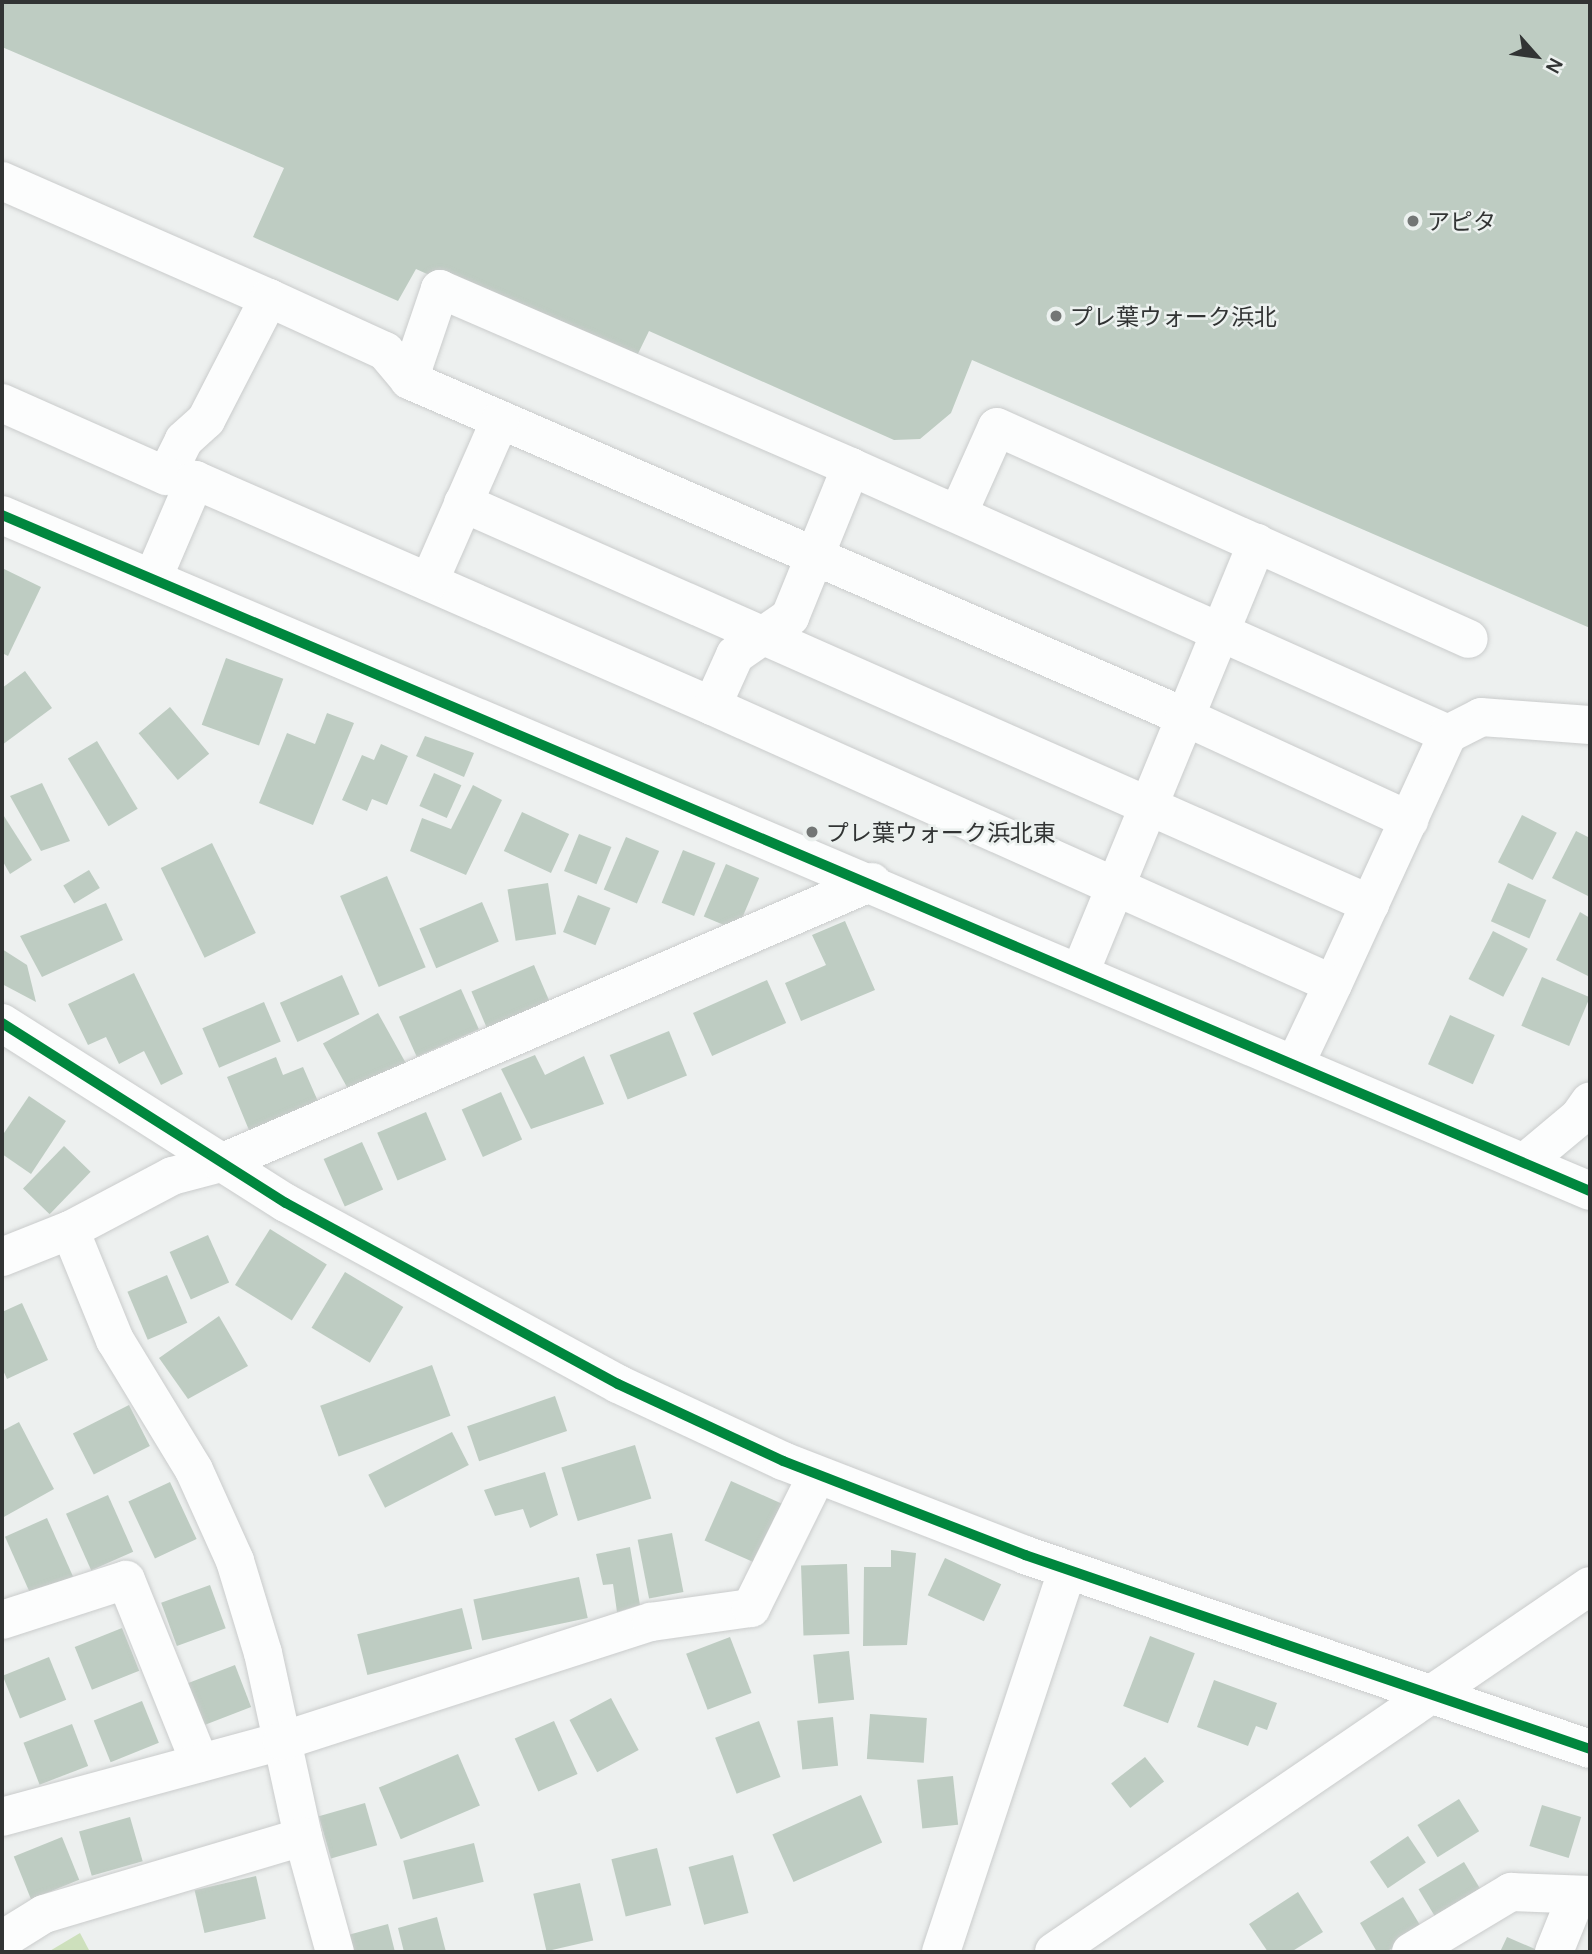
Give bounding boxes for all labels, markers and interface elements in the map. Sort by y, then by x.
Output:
north arrow [1501,21,1571,91]
text: N [1540,54,1569,78]
place label: アピタ [1427,207,1496,235]
marker: アピタ [1405,213,1421,229]
place label: プレ葉ウォーク浜北 [1070,302,1277,330]
marker: プレ葉ウォーク浜北 [1048,308,1064,324]
place label: プレ葉ウォーク浜北東 [826,818,1056,846]
marker: プレ葉ウォーク浜北東 [804,824,820,840]

